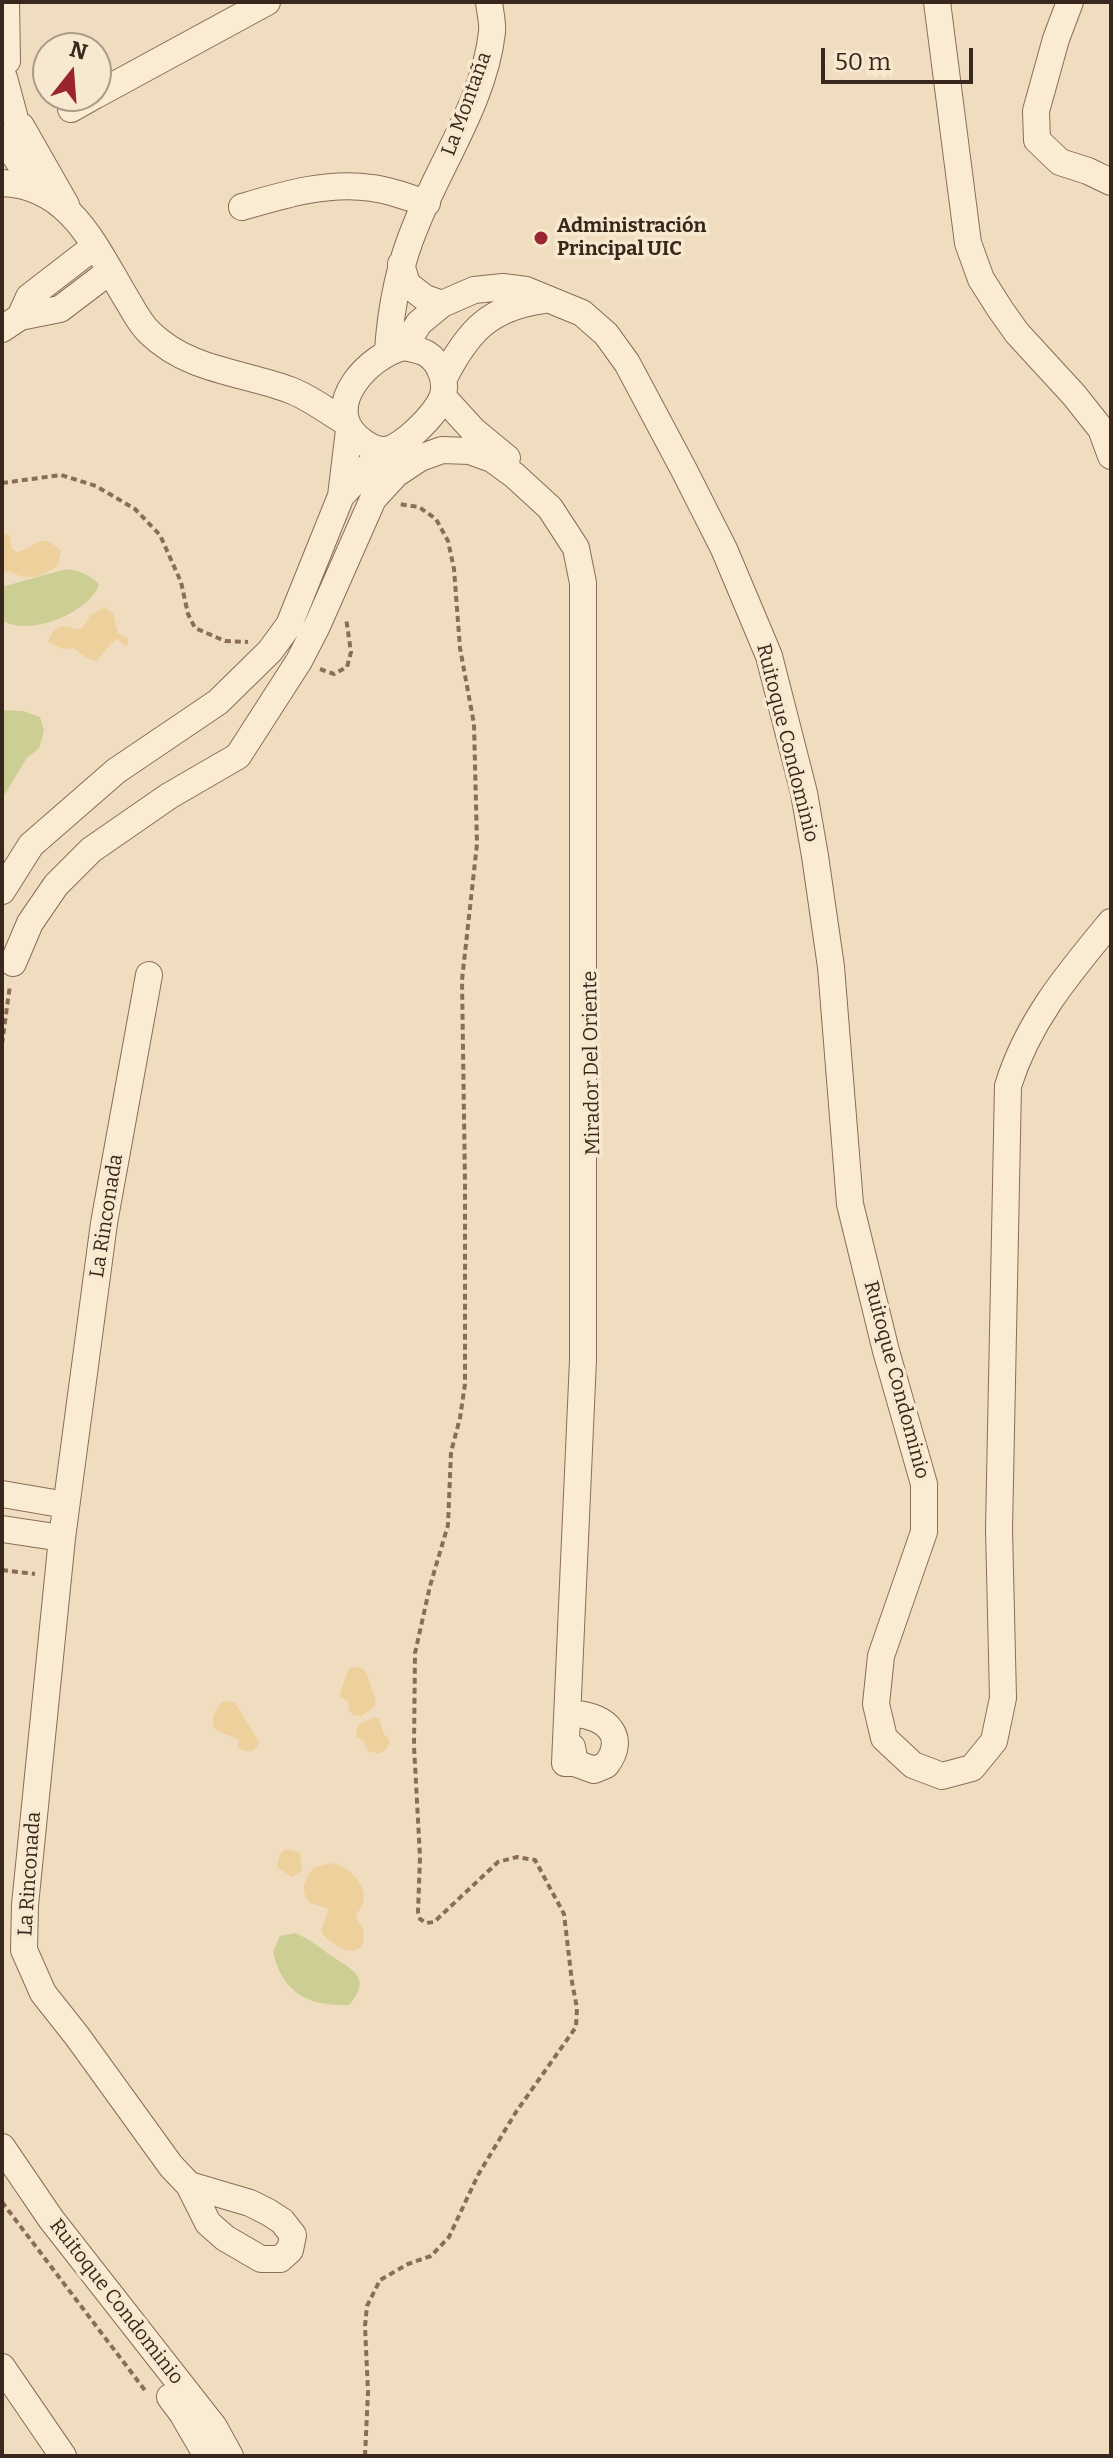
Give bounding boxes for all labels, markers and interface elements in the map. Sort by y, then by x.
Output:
north arrow [32,32,112,112]
scale bar [825,32,977,82]
text: N [67,35,91,66]
text: 50 m [835,48,891,76]
street label: La Montaña [437,49,497,159]
place label: Administración Principal UIC [557,214,706,261]
marker: Administración Principal UIC [532,229,550,247]
street label: Ruitoque Condominio [751,641,823,845]
street label: Mirador Del Oriente [578,970,606,1156]
street label: La Rinconada [85,1153,129,1279]
street label: Ruitoque Condominio [858,1279,934,1481]
street label: La Rinconada [14,1811,46,1937]
street label: Ruitoque Condominio [44,2214,188,2390]

